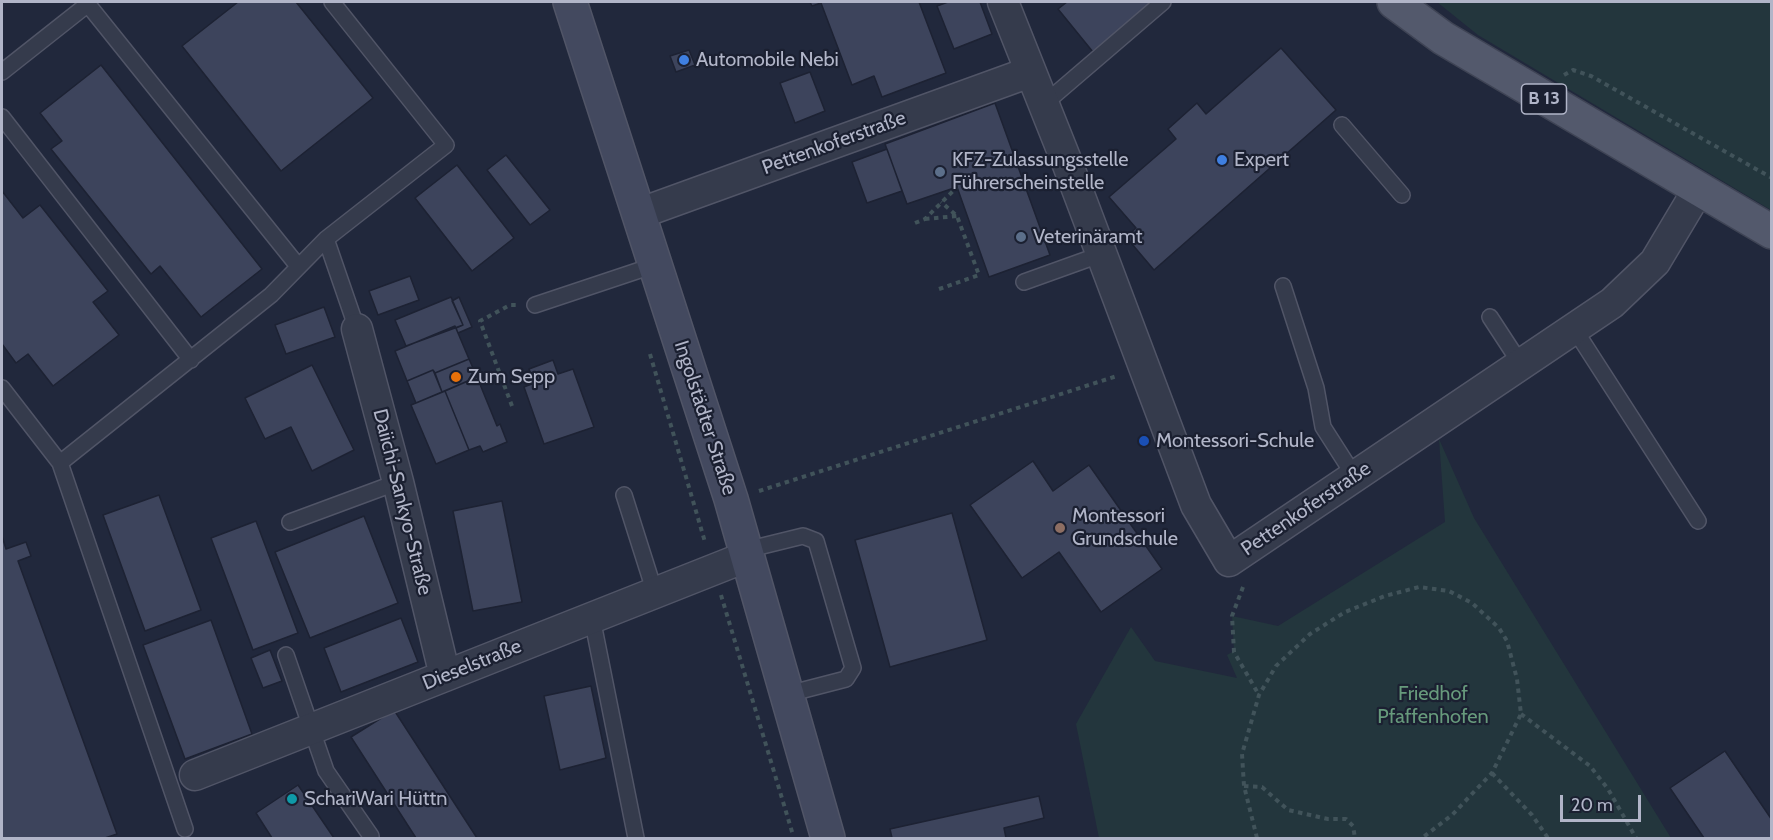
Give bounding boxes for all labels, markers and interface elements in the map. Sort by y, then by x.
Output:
place label: Automobile Nebi [696,48,839,72]
marker: Automobile Nebi [677,53,691,67]
road number: B 13 [1522,84,1566,114]
street label: Pettenkoferstraße [759,106,909,180]
place label: KFZ-Zulassungsstelle Führerscheinstelle [952,148,1128,195]
place label: Expert [1234,148,1289,172]
marker: Expert [1215,153,1229,167]
marker: KFZ-Zulassungsstelle Führerscheinstelle [933,165,947,179]
place label: Veterinäramt [1033,225,1142,249]
marker: Veterinäramt [1014,230,1028,244]
street label: Ingolstädter Straße [669,338,741,498]
place label: Zum Sepp [468,365,555,389]
marker: Zum Sepp [449,370,463,384]
street label: Daiichi-Sankyo-Straße [367,406,437,598]
place label: Montessori-Schule [1156,429,1314,453]
marker: Montessori-Schule [1137,434,1151,448]
street label: Pettenkoferstraße [1237,457,1375,561]
place label: Montessori Grundschule [1072,504,1178,551]
marker: Montessori Grundschule [1053,521,1067,535]
street label: Dieselstraße [419,634,525,696]
park label: Friedhof Pfaffenhofen [1377,682,1489,729]
scale bar [1563,783,1644,821]
place label: SchariWari Hüttn [304,787,447,811]
marker: SchariWari Hüttn [285,792,299,806]
text: 20 m [1571,794,1613,816]

